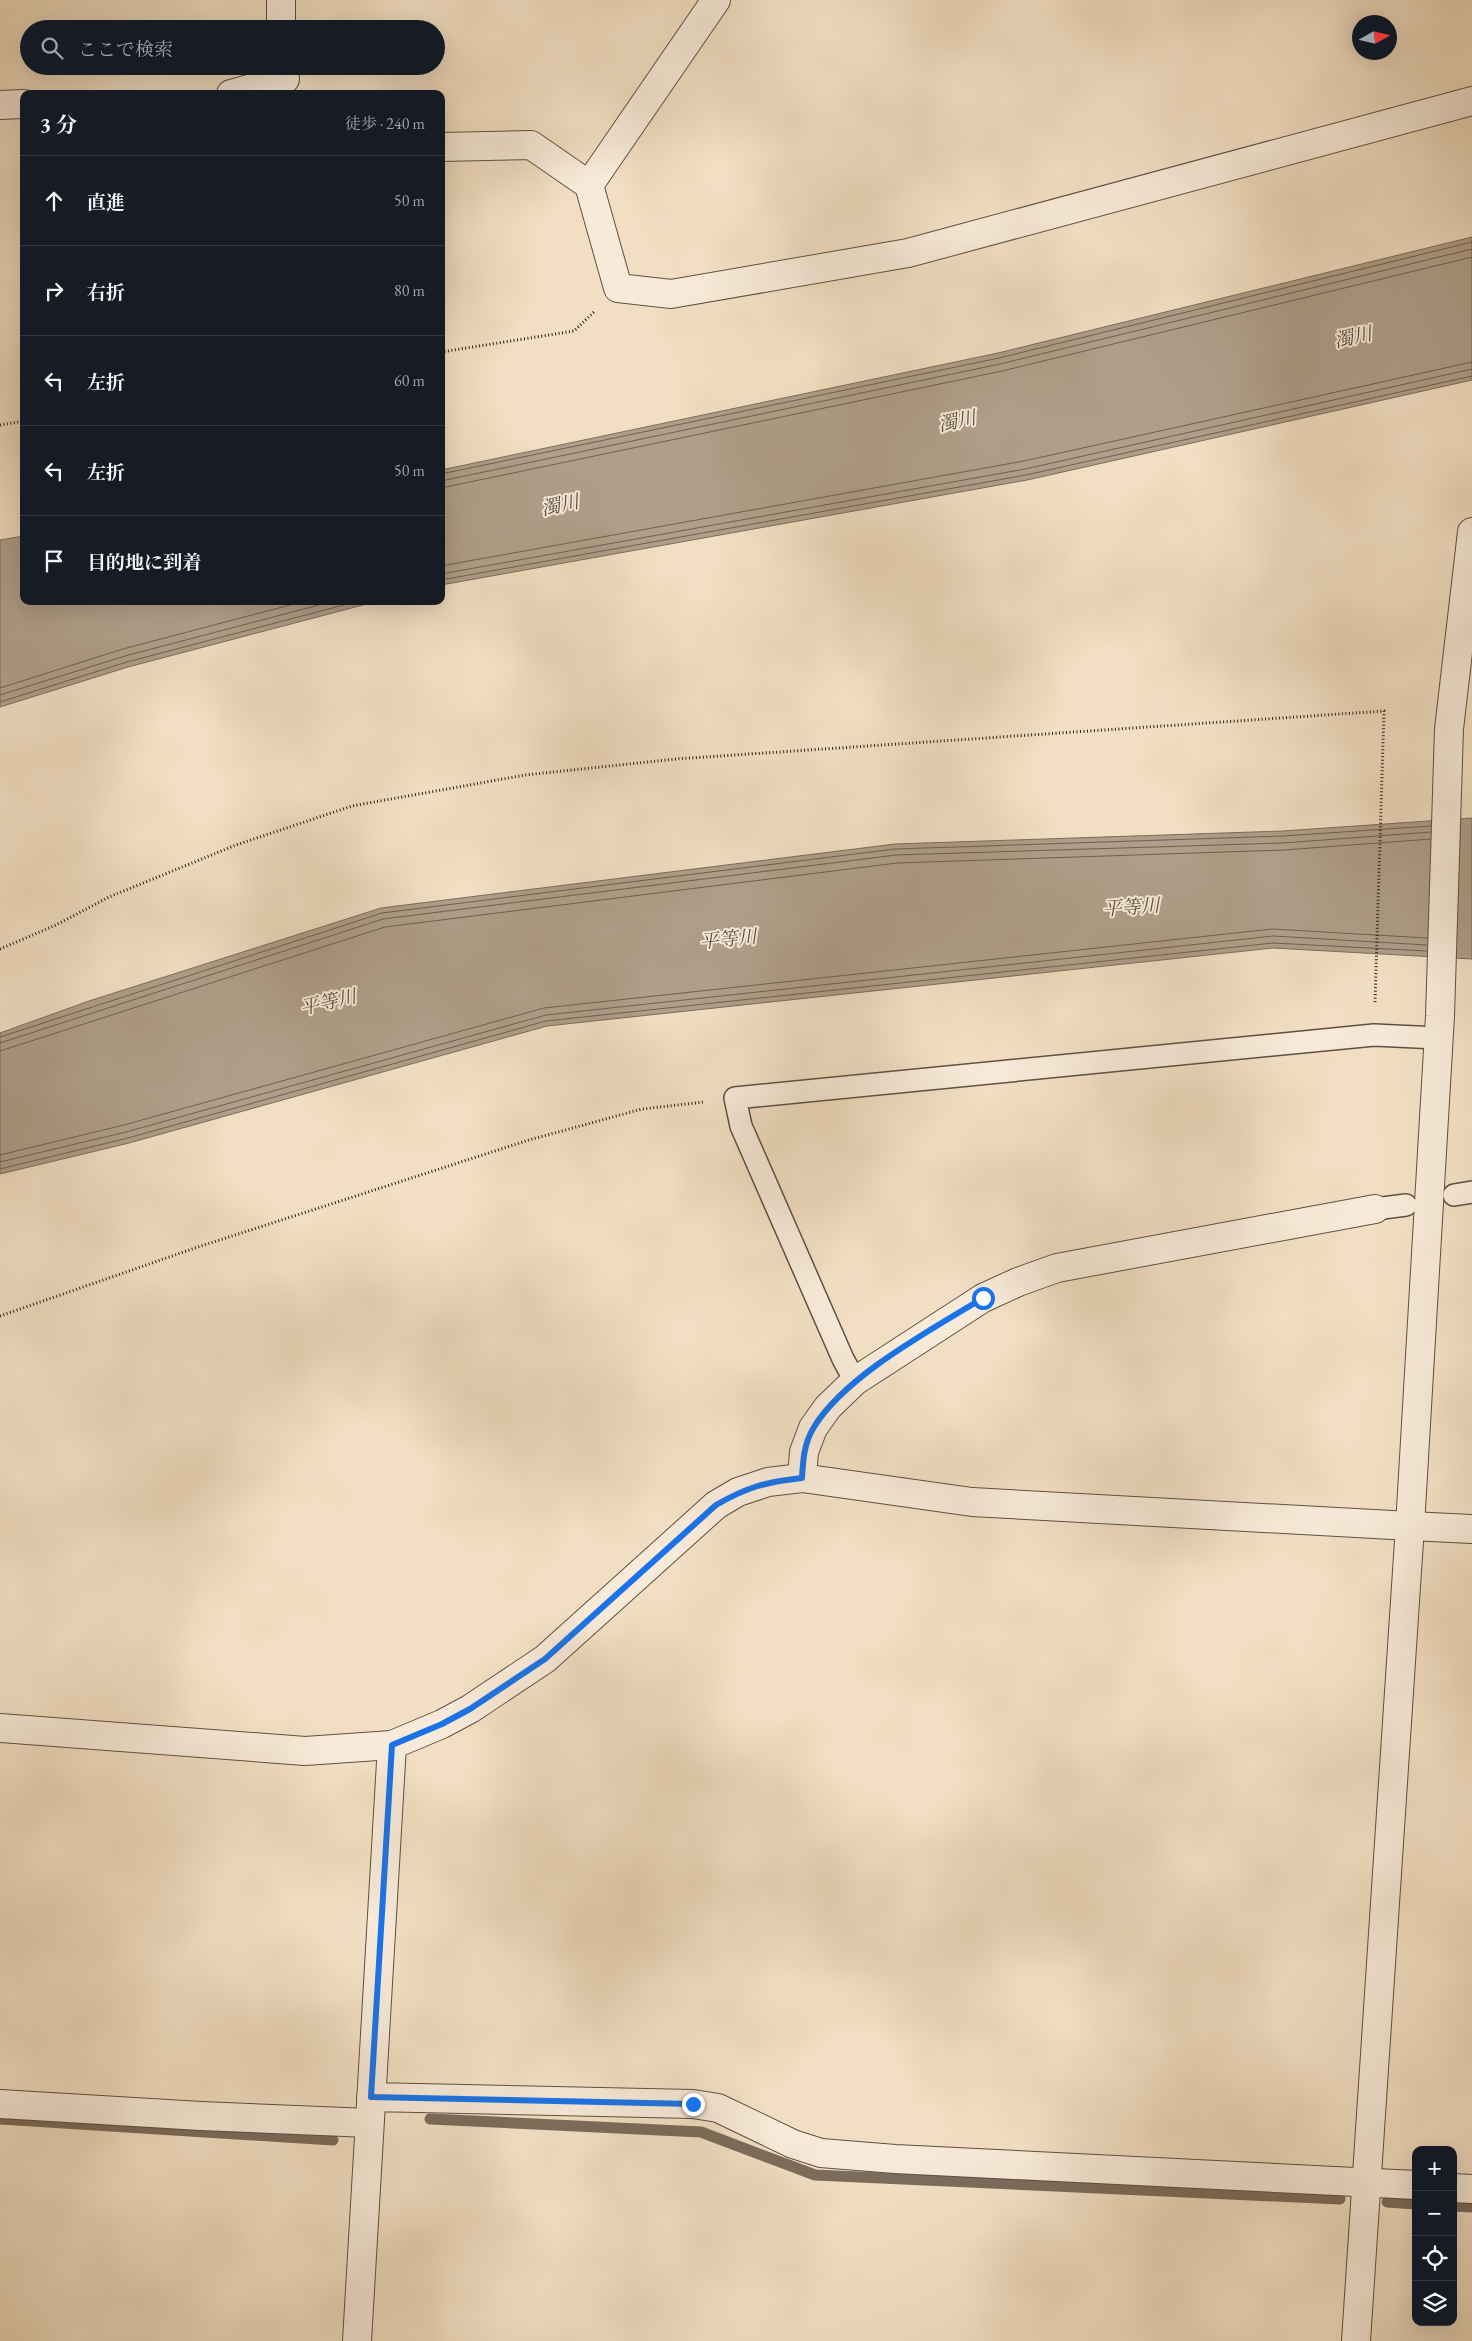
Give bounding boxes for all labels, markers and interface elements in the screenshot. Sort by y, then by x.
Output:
north arrow [1352,15,1397,60]
search box [20,20,445,75]
icon: search [38,34,66,62]
text: ここで検索 [78,37,173,62]
text: 3 分 [40,111,77,138]
text: 徒歩 · 240 m [345,113,425,134]
icon: ahead [40,187,68,215]
text: 直進 [87,190,125,215]
text: 50 m [394,190,425,211]
icon: right [40,277,68,305]
text: 右折 [87,280,125,305]
text: 80 m [394,280,425,301]
water label: 濁川 [1332,320,1376,353]
icon: left [40,367,68,395]
text: 左折 [87,370,125,395]
text: 60 m [394,370,425,391]
water label: 濁川 [936,404,980,437]
icon: left [40,457,68,485]
text: 左折 [87,460,125,485]
text: 50 m [394,460,425,481]
water label: 濁川 [539,488,583,521]
icon: arrive [40,547,68,575]
text: 目的地に到着 [87,550,201,575]
water label: 平等川 [1102,892,1162,921]
water label: 平等川 [698,923,760,954]
water label: 平等川 [297,983,361,1021]
route start [972,1287,995,1310]
route end [682,2093,705,2116]
map controls [1412,2146,1457,2326]
button: + [1412,2146,1457,2191]
button: − [1412,2191,1457,2236]
button: locate [1412,2236,1457,2281]
button: layers [1412,2281,1457,2326]

